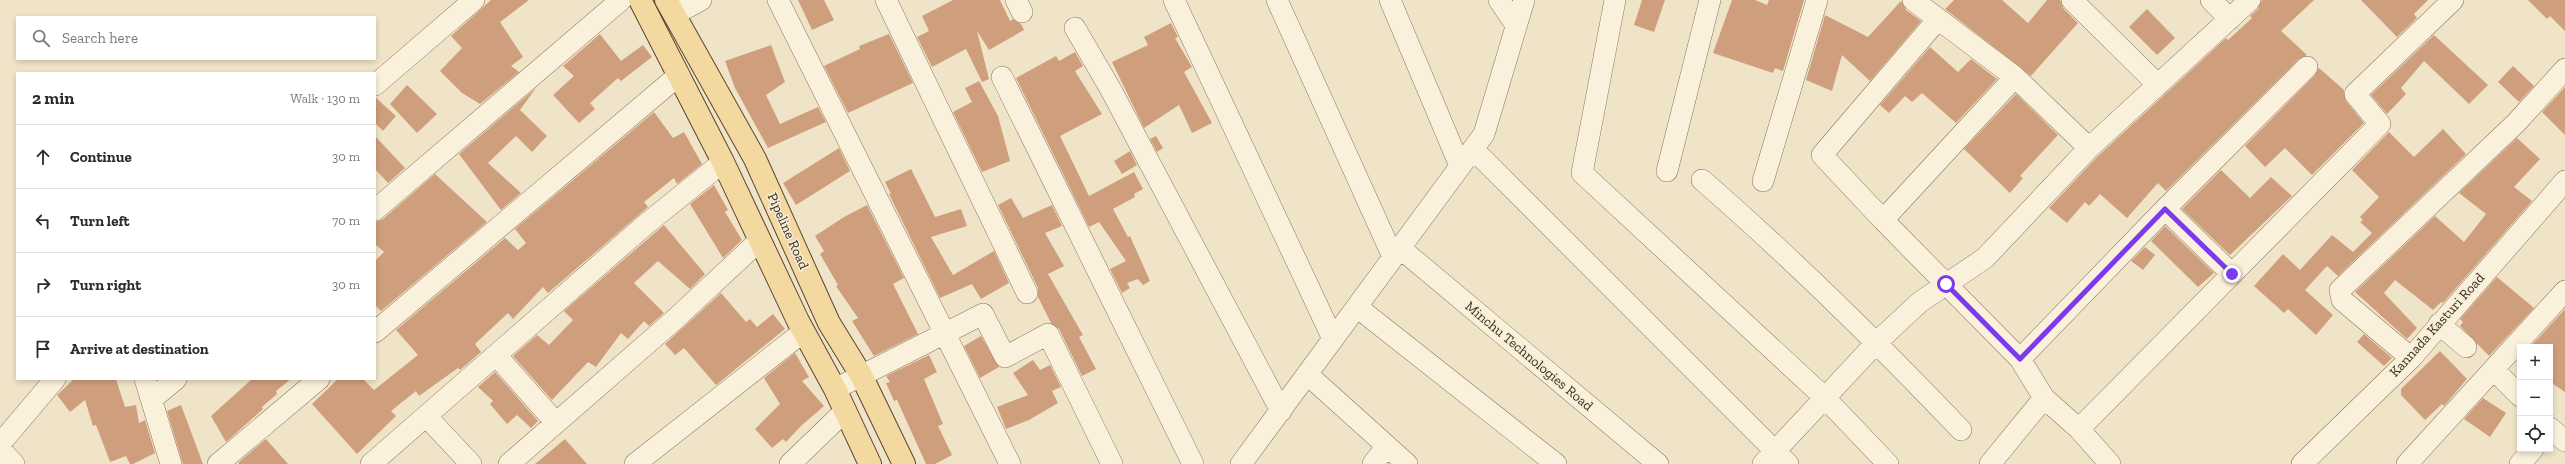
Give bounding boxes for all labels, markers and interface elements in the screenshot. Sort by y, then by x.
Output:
search box [16,16,376,60]
icon: search [30,27,52,49]
text: Search here [62,29,138,47]
text: 2 min [32,88,74,108]
text: Walk · 130 m [290,91,360,106]
icon: ahead [32,146,54,168]
text: Continue [70,148,132,166]
text: 30 m [332,149,360,164]
street label: Pipeline Road [764,190,813,272]
icon: left [32,210,54,232]
text: Turn left [70,212,130,230]
text: 70 m [332,213,360,228]
route end [2223,265,2241,283]
street label: Kannada Kasturi Road [2386,269,2488,381]
icon: right [32,274,54,296]
route start [1937,275,1955,293]
text: Turn right [70,276,141,294]
text: 30 m [332,277,360,292]
street label: Minchu Technologies Road [1462,298,1597,415]
icon: arrive [32,338,54,360]
text: Arrive at destination [70,340,209,358]
map controls [2517,344,2553,452]
button: + [2517,344,2553,380]
button: − [2517,380,2553,416]
button: locate [2517,416,2553,452]

